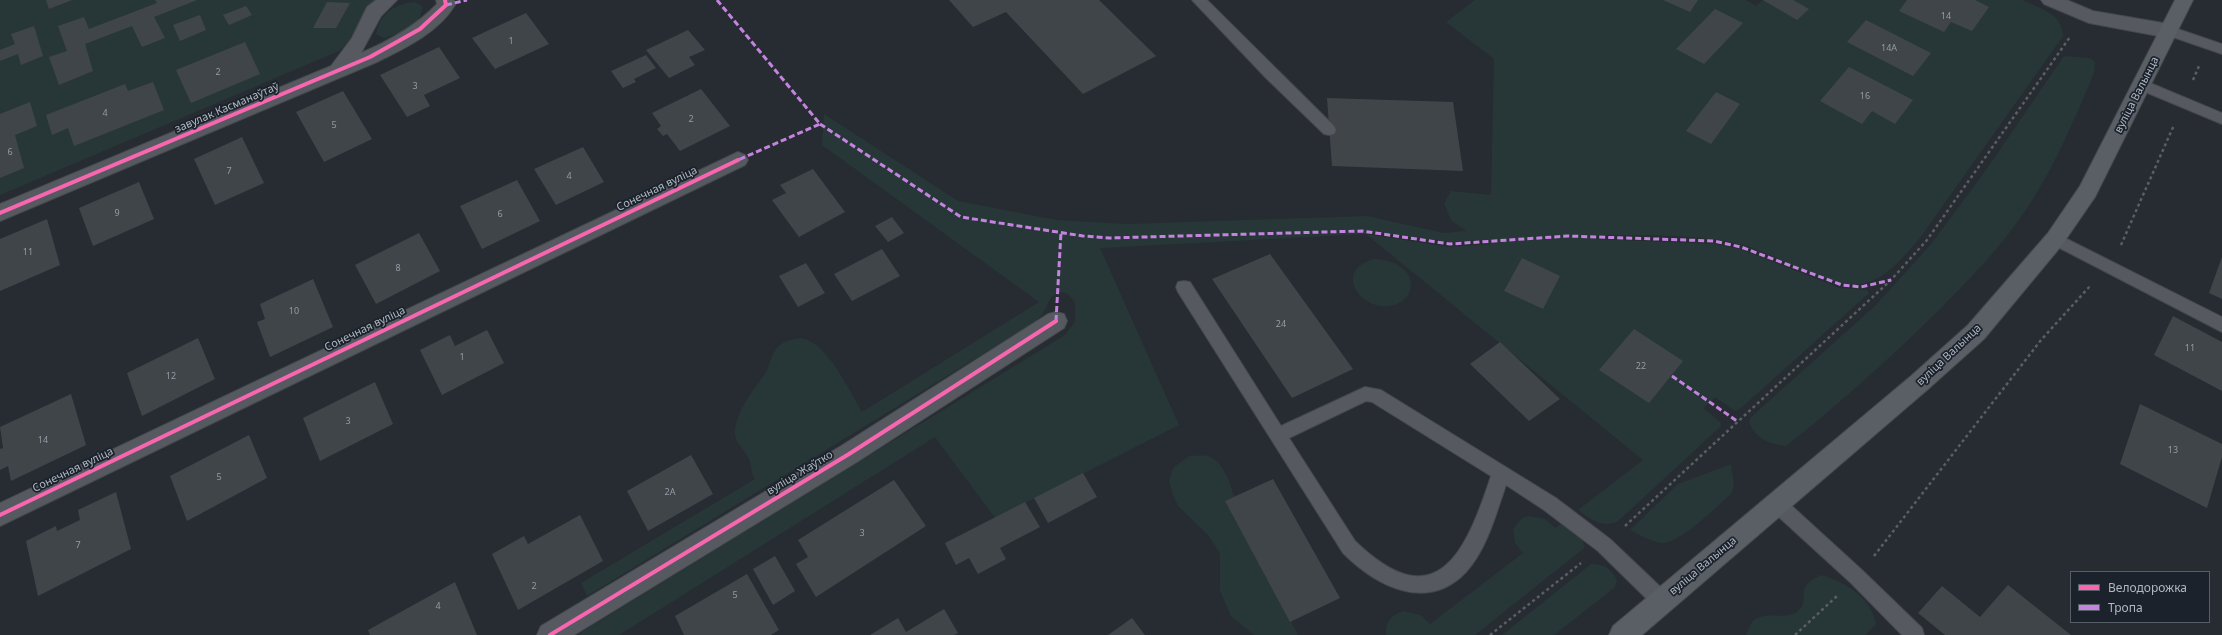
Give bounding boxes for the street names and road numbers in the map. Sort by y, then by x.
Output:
street label: вуліца Валынца [2112,55,2162,135]
street label: завулак Касманаўтаў [173,80,281,136]
street label: Сонечная вуліца [615,164,699,214]
street label: Сонечная вуліца [323,304,407,354]
street label: вуліца Валынца [1914,322,1984,388]
street label: Сонечная вуліца [31,445,115,495]
street label: вуліца Жаўтко [765,448,835,498]
street label: вуліца Валынца [1667,534,1739,598]

